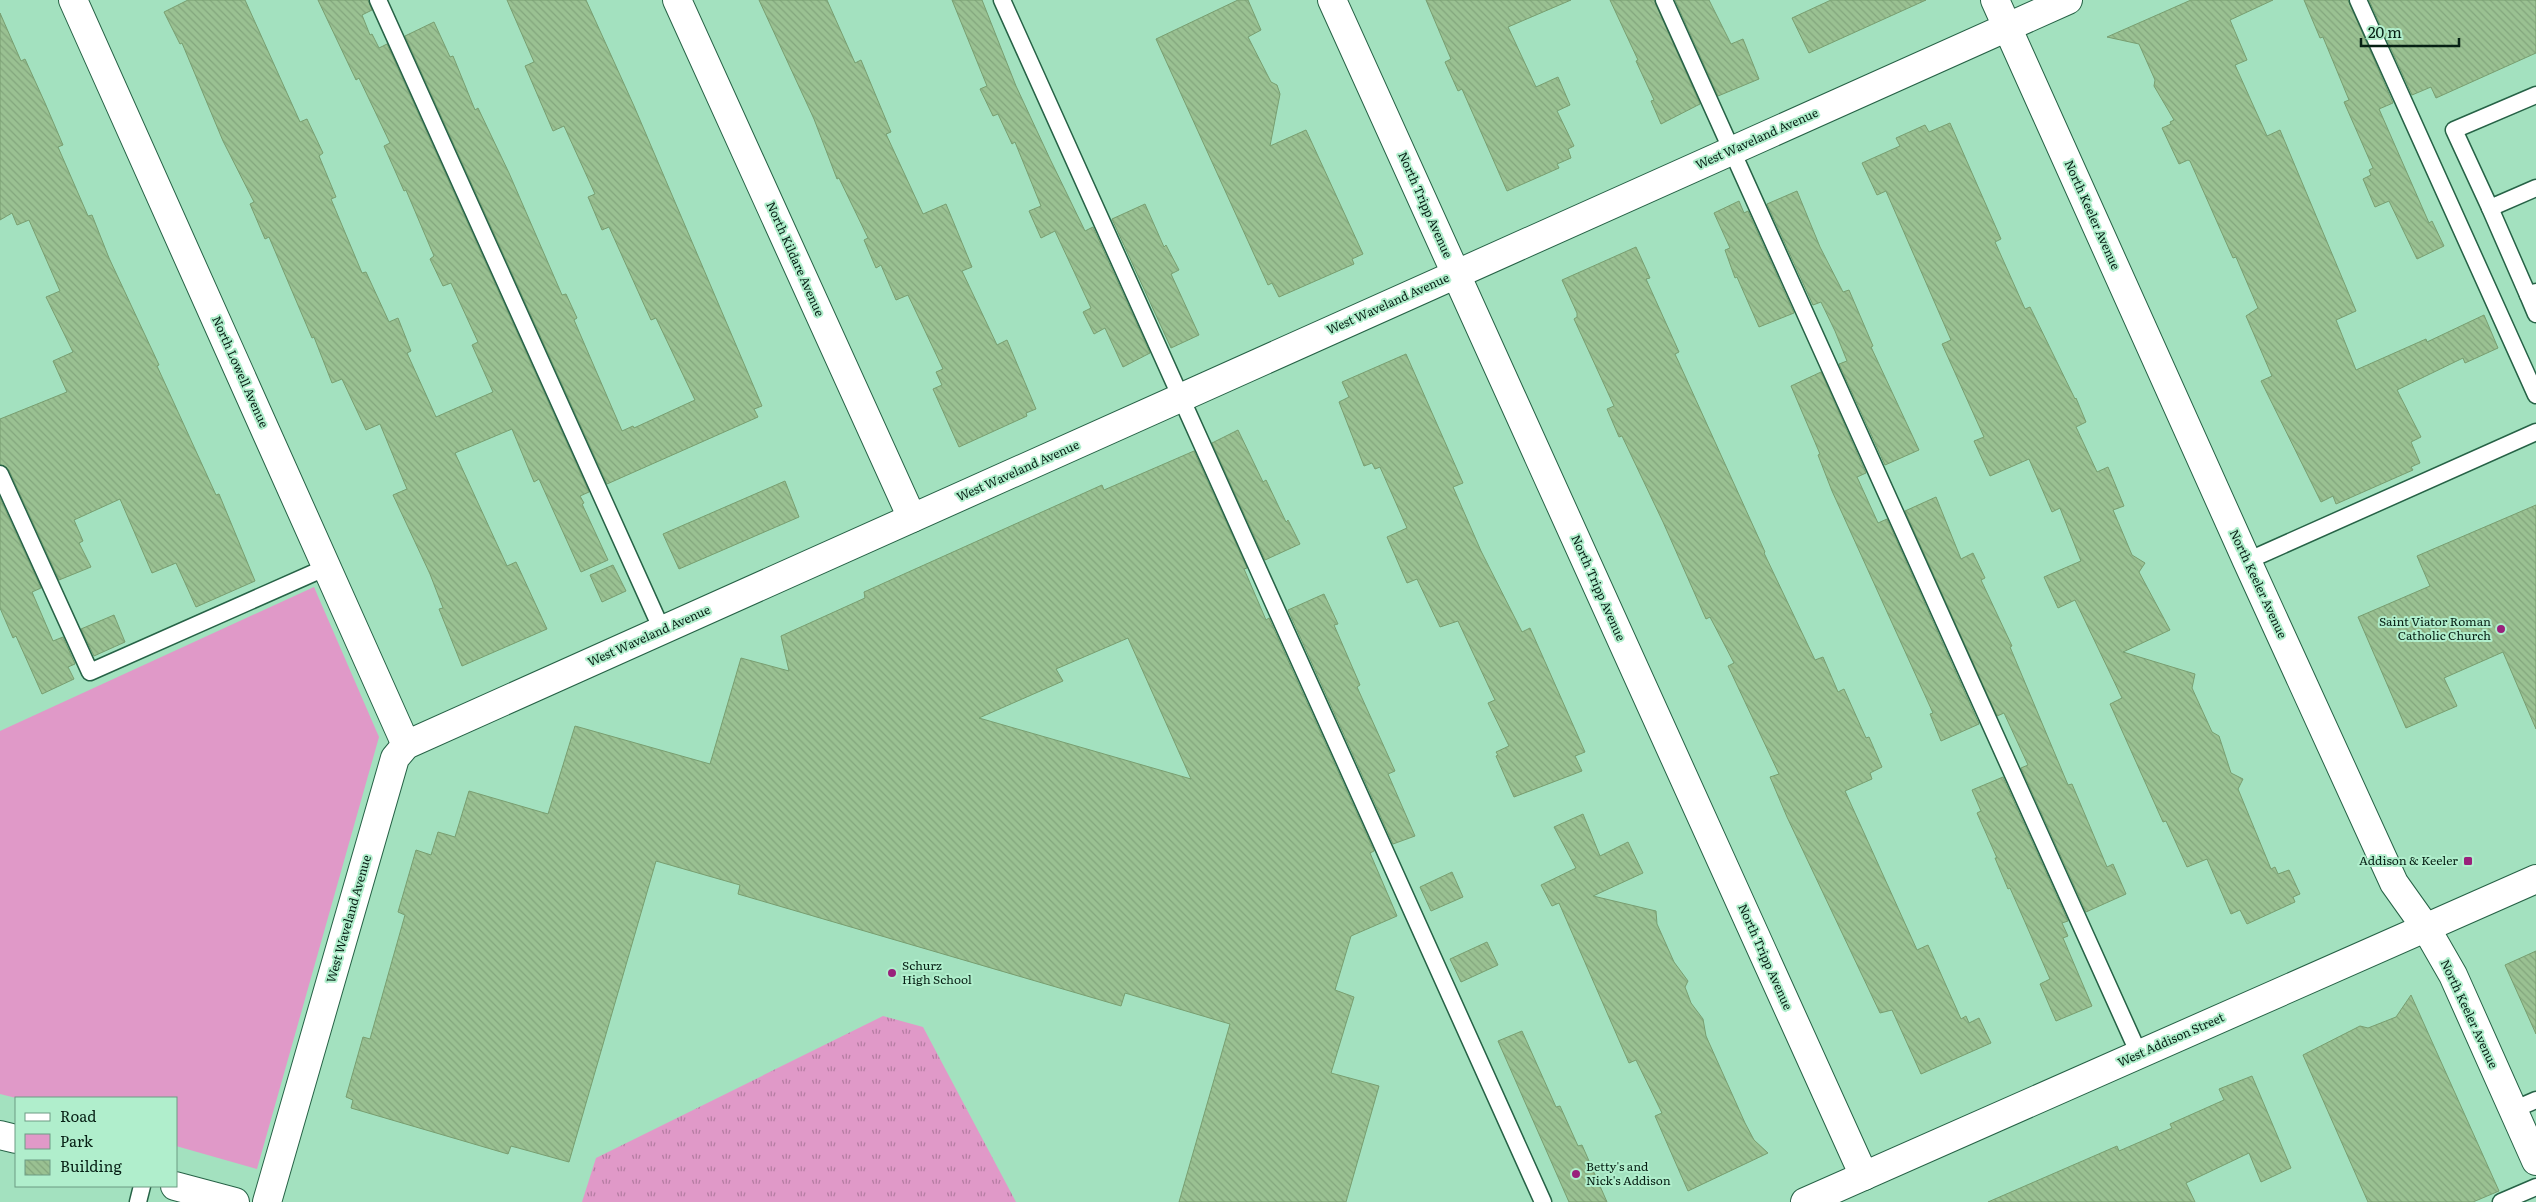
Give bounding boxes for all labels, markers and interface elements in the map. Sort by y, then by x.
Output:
scale bar [2361,15,2458,47]
text: 20 m [2368,20,2402,43]
street label: West Waveland Avenue [1692,103,1821,173]
street label: North Tripp Avenue [1394,149,1457,261]
street label: North Keeler Avenue [2061,157,2125,272]
street label: North Kildare Avenue [762,198,829,319]
street label: West Waveland Avenue [1323,268,1452,338]
street label: North Lowell Avenue [208,313,274,430]
street label: West Waveland Avenue [953,435,1082,505]
street label: North Keeler Avenue [2226,526,2292,641]
street label: North Tripp Avenue [1567,532,1630,644]
street label: West Waveland Avenue [584,600,713,670]
place label: Saint Viator Roman Catholic Church [2379,612,2491,644]
marker: Saint Viator Roman Catholic Church [2495,623,2507,635]
place label: Addison & Keeler [2359,851,2458,869]
street label: West Waveland Avenue [321,853,375,985]
marker: Addison & Keeler [2462,855,2474,867]
street label: North Tripp Avenue [1734,901,1797,1013]
place label: Schurz High School [902,956,972,988]
street label: North Keeler Avenue [2437,956,2503,1071]
marker: Schurz High School [886,967,898,979]
street label: West Addison Street [2114,1007,2227,1071]
legend [15,1097,178,1187]
text: Road [60,1104,96,1127]
text: Park [60,1129,94,1152]
text: Building [60,1154,122,1177]
place label: Betty's and Nick's Addison [1586,1157,1671,1189]
marker: Betty's and Nick's Addison [1570,1168,1582,1180]

